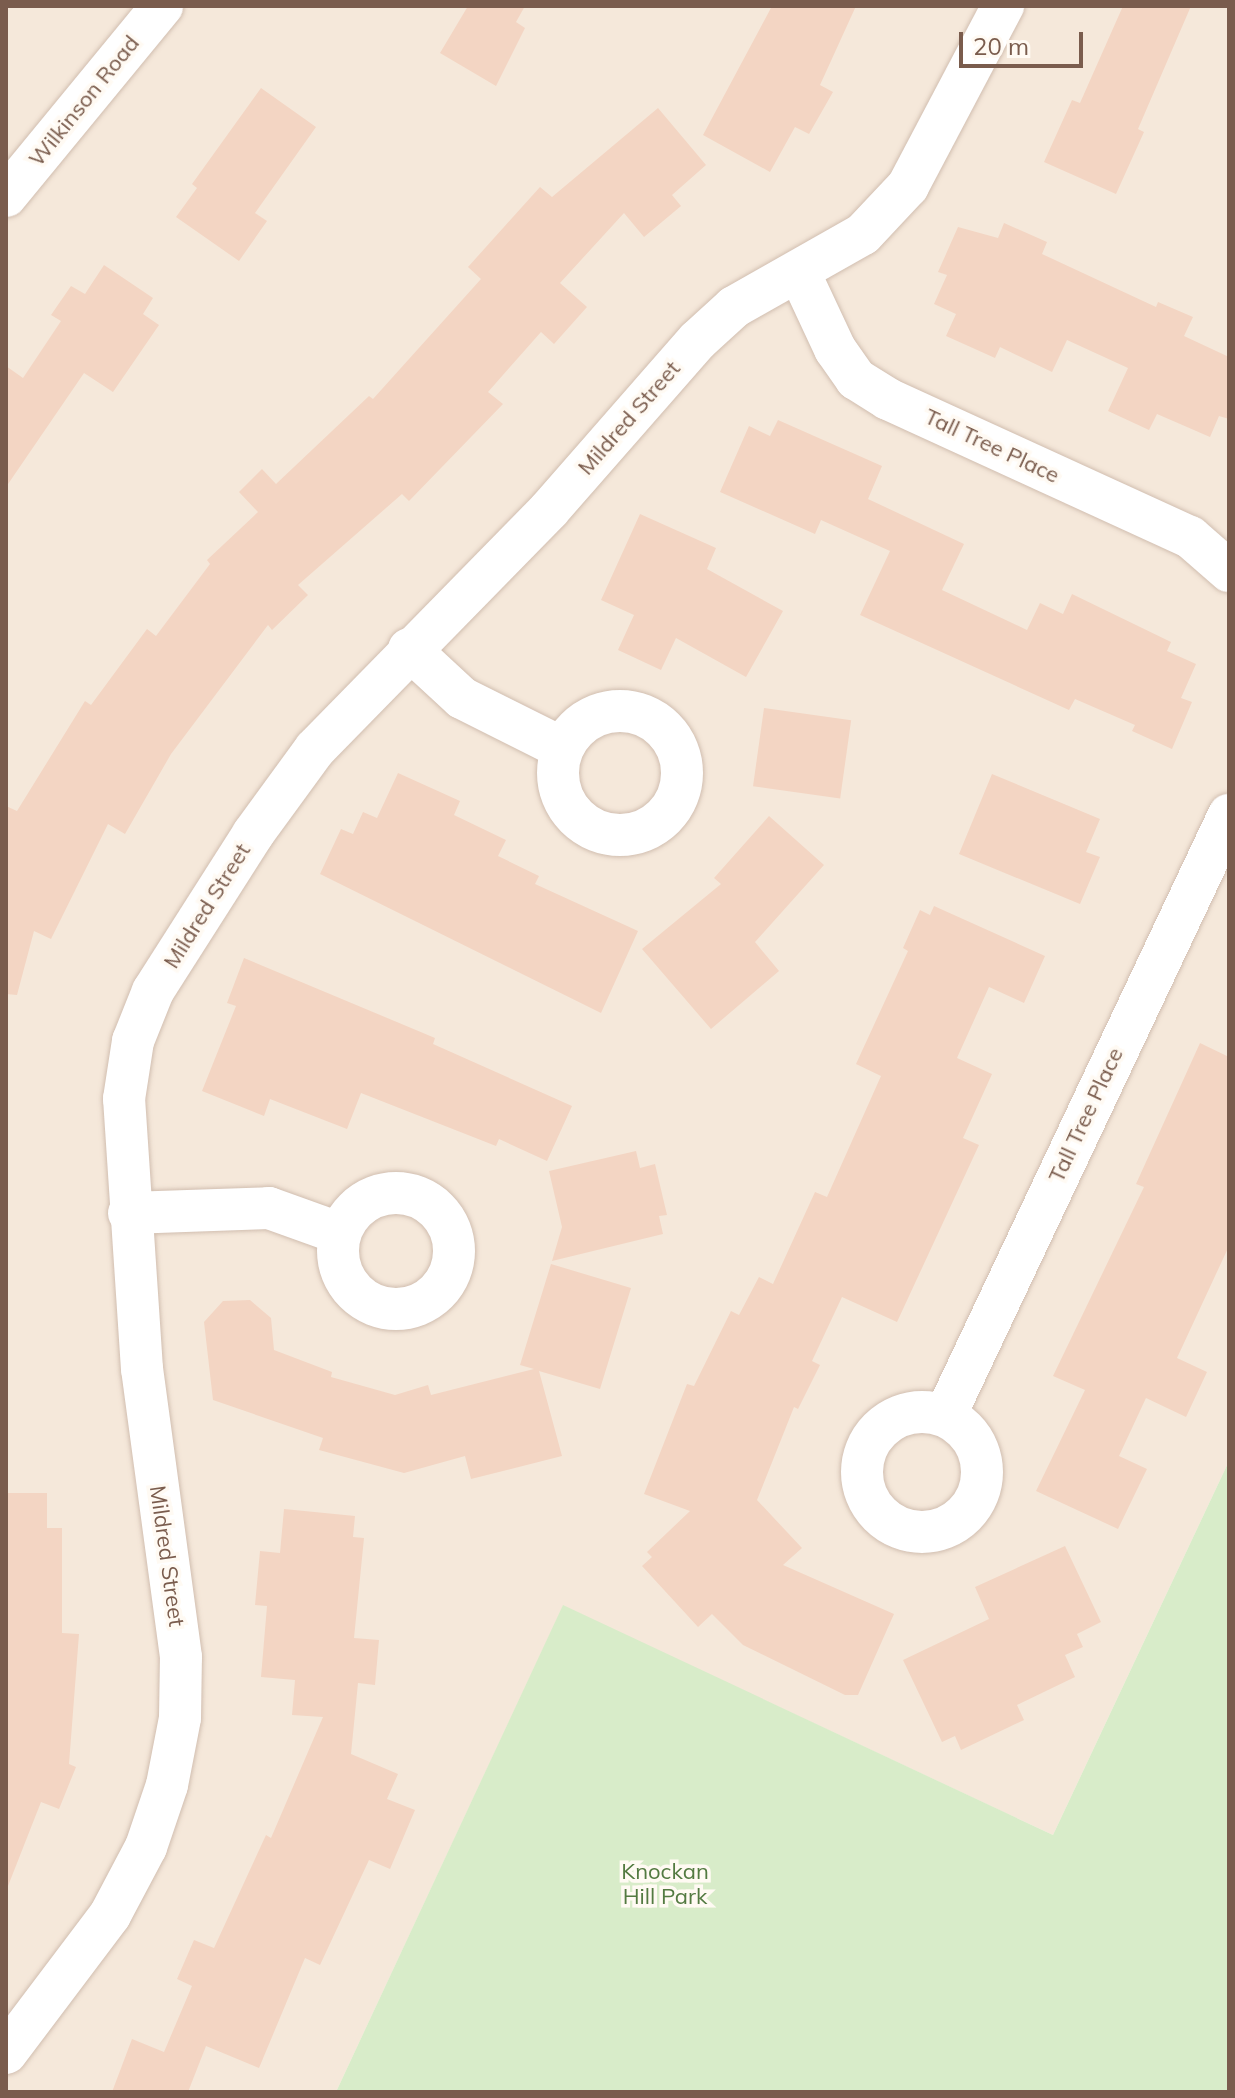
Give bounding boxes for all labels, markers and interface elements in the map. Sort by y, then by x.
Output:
scale bar [963,16,1087,66]
street label: Wilkinson Road [23,30,145,172]
text: 20 m [973,31,1029,61]
street label: Mildred Street [572,356,686,480]
street label: Tall Tree Place [920,403,1064,489]
street label: Mildred Street [158,839,256,973]
street label: Tall Tree Place [1043,1043,1129,1187]
street label: Mildred Street [144,1484,190,1628]
park label: Knockan Hill Park [621,1858,709,1910]

